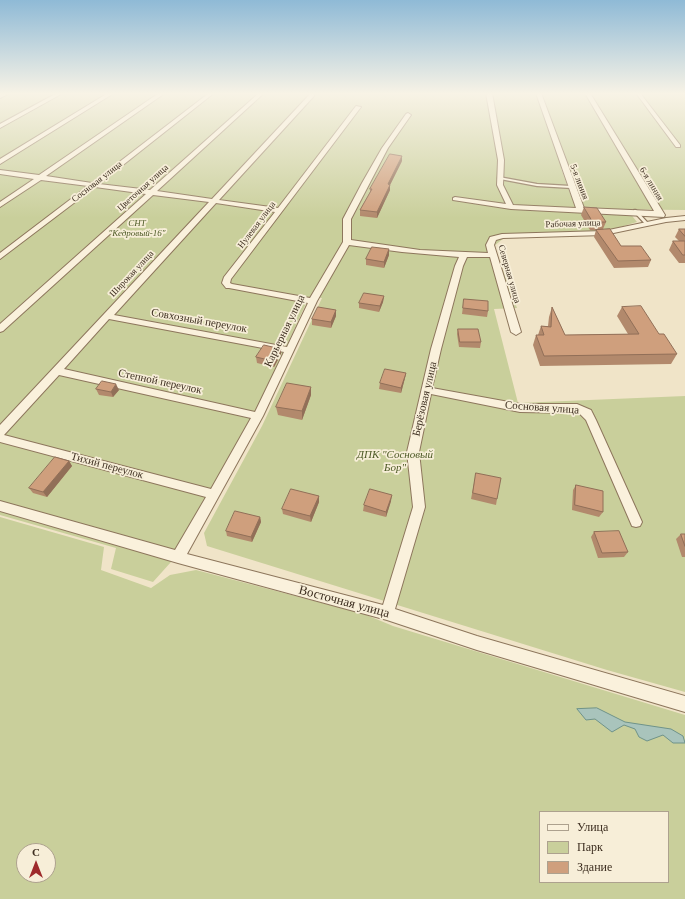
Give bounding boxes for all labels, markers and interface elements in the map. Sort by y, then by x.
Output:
street label: Сосновая улица [70,159,124,205]
street label: Цветочная улица [115,162,171,214]
street label: 5-я линия [567,163,591,201]
street label: 6-я линия [637,165,665,203]
street label: Нулевая улица [236,199,278,251]
street label: Рабочая улица [545,218,601,230]
park label: СНТ "Кедровый-16" [108,219,166,240]
street label: Северная улица [496,244,522,304]
street label: Широкая улица [108,248,156,300]
street label: Карьерная улица [262,293,308,369]
street label: Совхозный переулок [150,306,248,336]
street label: Берёзовая улица [410,360,440,438]
street label: Степной переулок [117,367,203,397]
street label: Сосновая улица [504,399,580,417]
park label: ДПК "Сосновый Бор" [357,448,433,474]
street label: Тихий переулок [69,450,145,482]
street label: Восточная улица [297,582,391,622]
legend [539,811,669,883]
text: Улица [577,820,608,834]
text: Парк [577,840,603,854]
north arrow [16,843,56,883]
text: С [32,846,40,858]
text: Здание [577,860,612,874]

